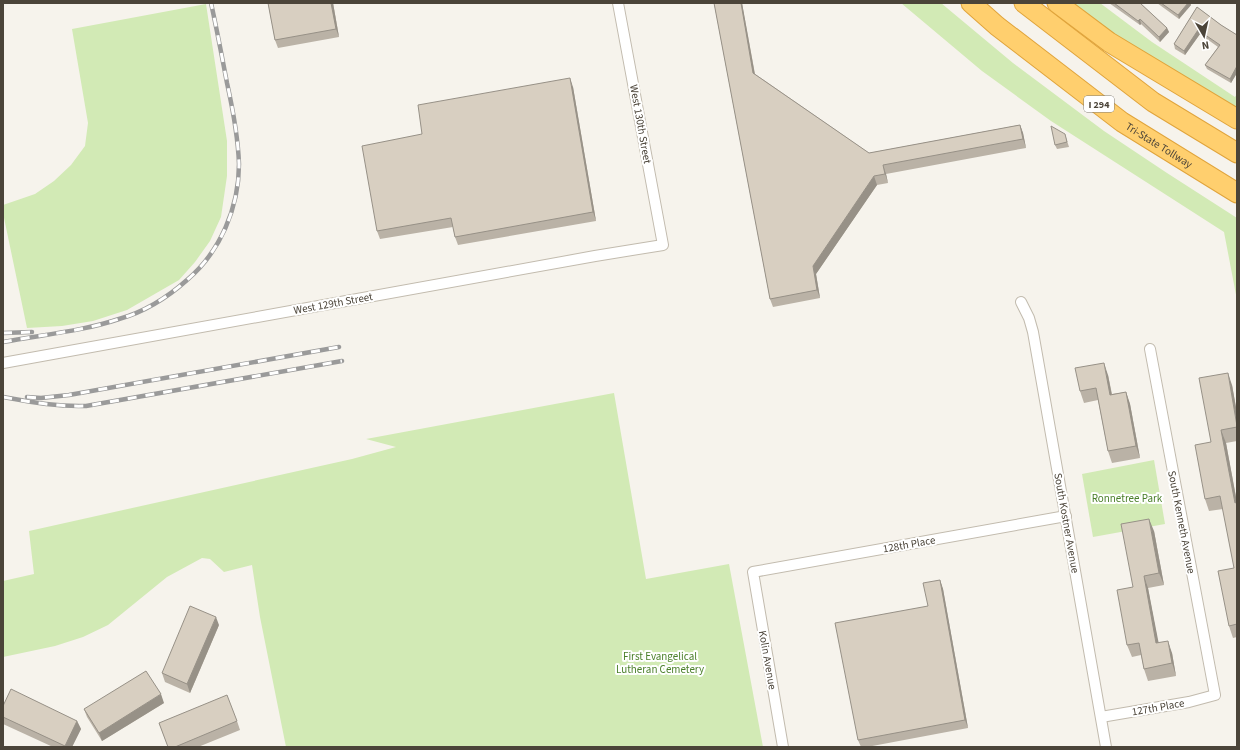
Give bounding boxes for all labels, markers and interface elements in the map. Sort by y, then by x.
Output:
north arrow [1184,16,1224,56]
text: N [1201,37,1210,53]
street label: West 130th Street [626,83,655,165]
road number: I 294 [1084,96,1114,112]
street label: Tri-State Tollway [1123,119,1195,172]
street label: West 129th Street [292,289,374,318]
street label: South Kenneth Avenue [1164,469,1199,575]
street label: South Kostner Avenue [1050,472,1083,575]
park label: Ronnetree Park [1092,491,1163,506]
street label: 128th Place [882,532,937,556]
street label: Kolin Avenue [755,629,780,691]
park label: First Evangelical Lutheran Cemetery [616,649,704,677]
street label: 127th Place [1131,695,1186,719]

